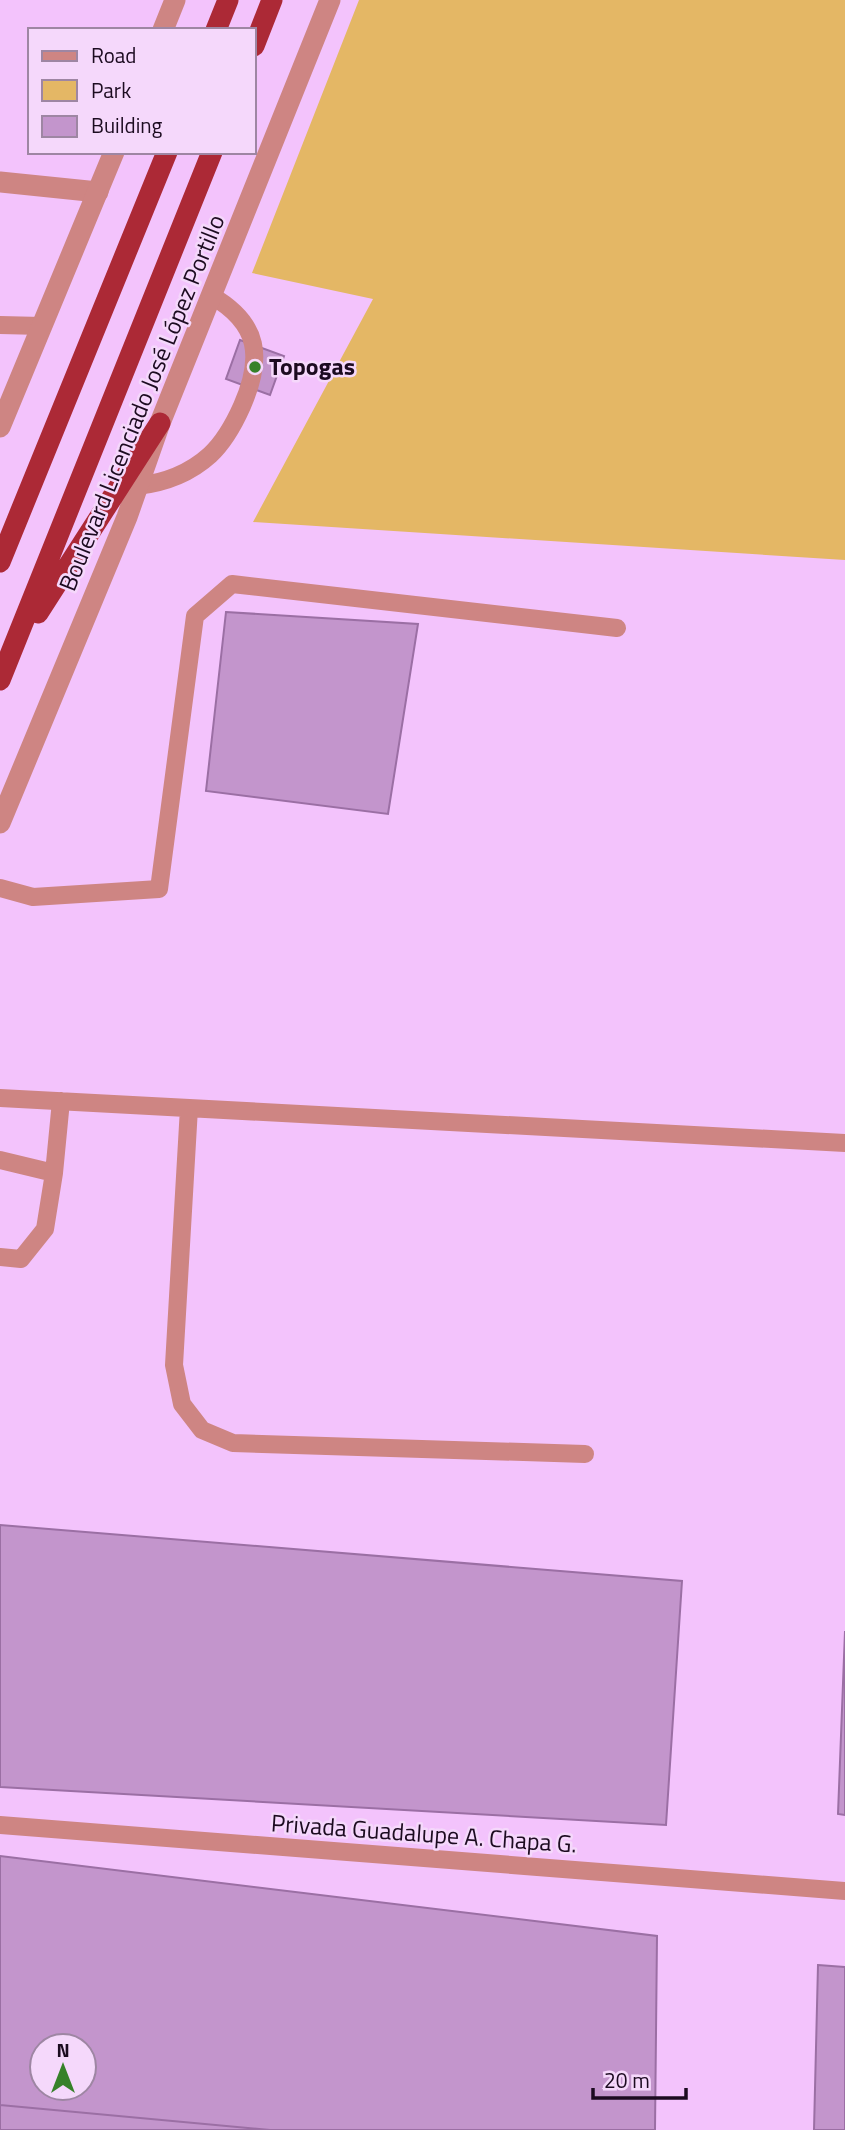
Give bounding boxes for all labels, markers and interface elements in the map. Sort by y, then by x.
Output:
legend [28,28,256,154]
text: Road [91,39,136,71]
text: Park [91,74,131,106]
text: Building [91,109,163,141]
street label: Boulevard Licenciado José López Portillo [49,209,233,596]
place label: Topogas [269,348,355,384]
marker: Topogas [247,359,263,375]
street label: Privada Guadalupe A. Chapa G. [270,1804,578,1862]
north arrow [28,2032,98,2102]
text: N [56,2035,70,2064]
scale bar [593,2056,686,2100]
text: 20 m [604,2064,650,2096]

